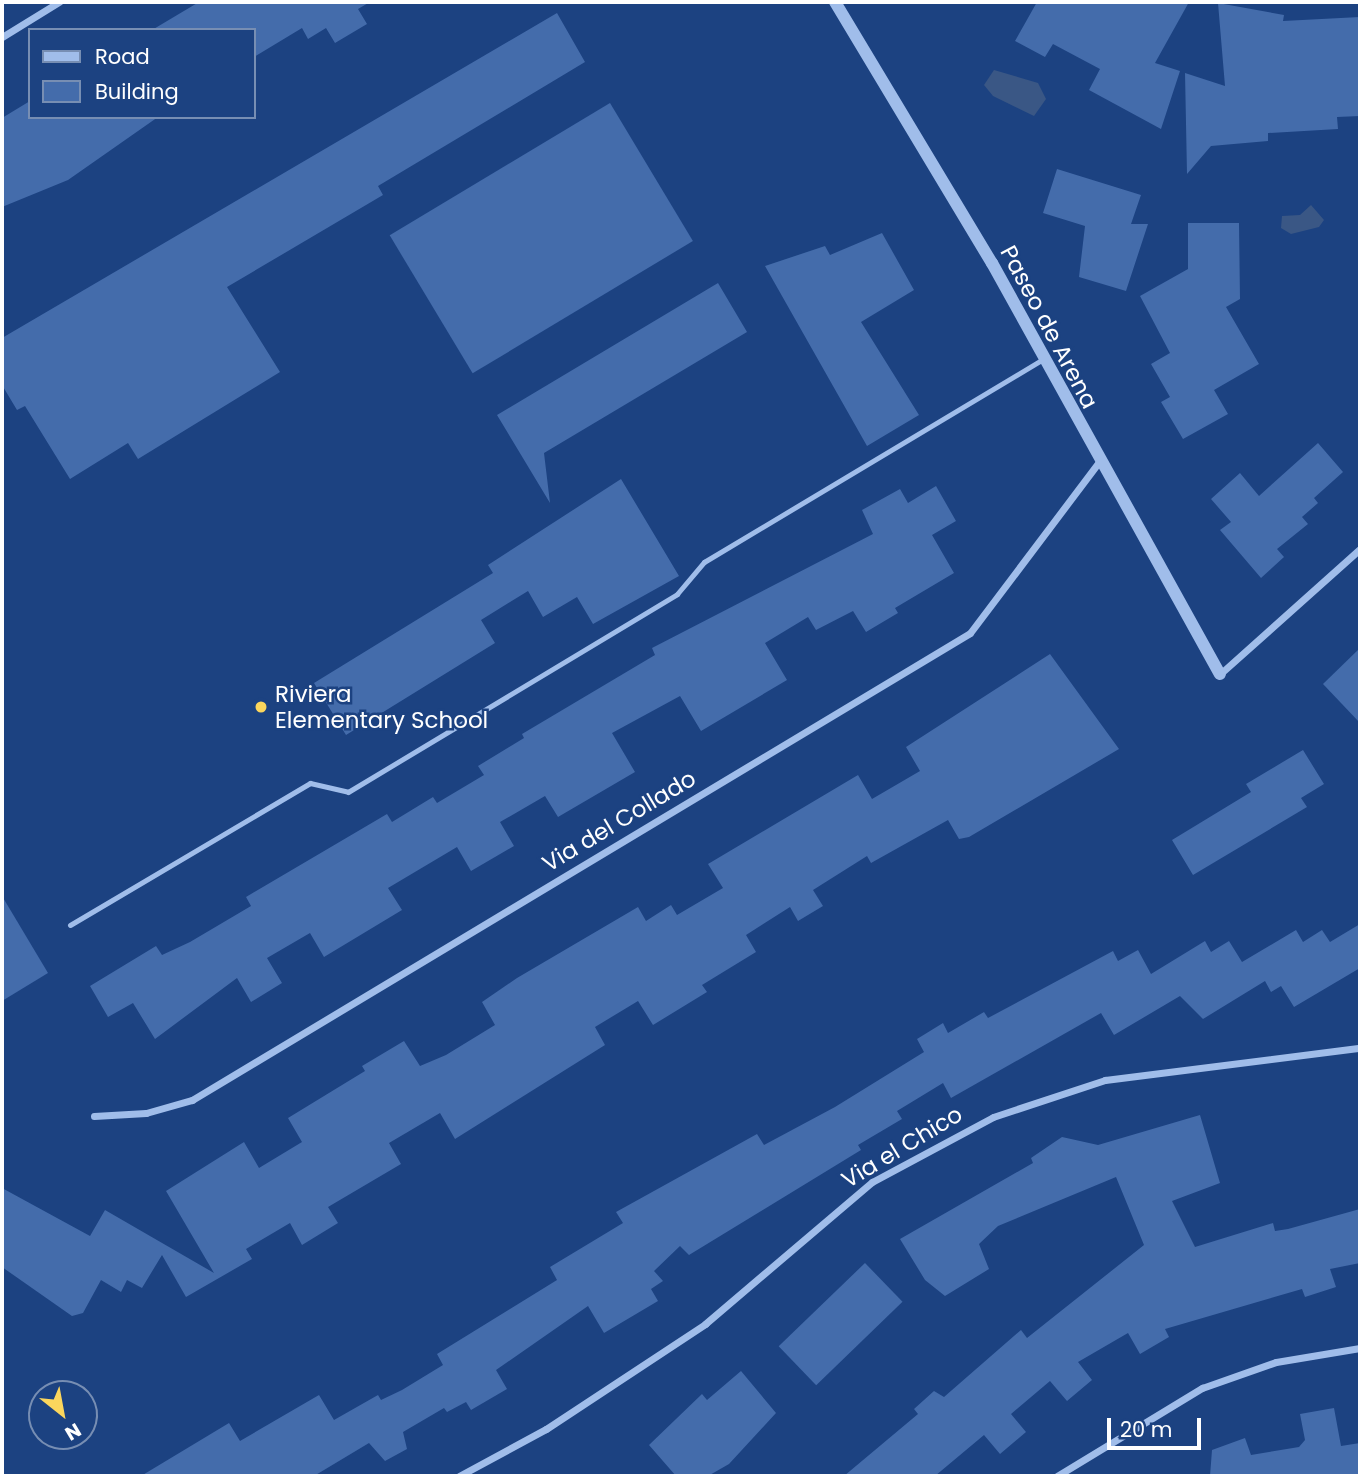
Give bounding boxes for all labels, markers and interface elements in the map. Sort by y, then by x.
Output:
legend [28,28,256,119]
text: Road [95,42,150,71]
text: Building [95,77,179,106]
street label: Paseo de Arena [994,241,1104,413]
place label: Riviera Elementary School [275,680,488,734]
marker: Riviera Elementary School [253,699,269,715]
street label: Via del Collado [537,764,701,878]
street label: Via el Chico [837,1100,967,1194]
north arrow [28,1380,98,1450]
scale bar [1110,1404,1204,1448]
text: 20 m [1120,1415,1173,1444]
text: N [60,1416,86,1447]

